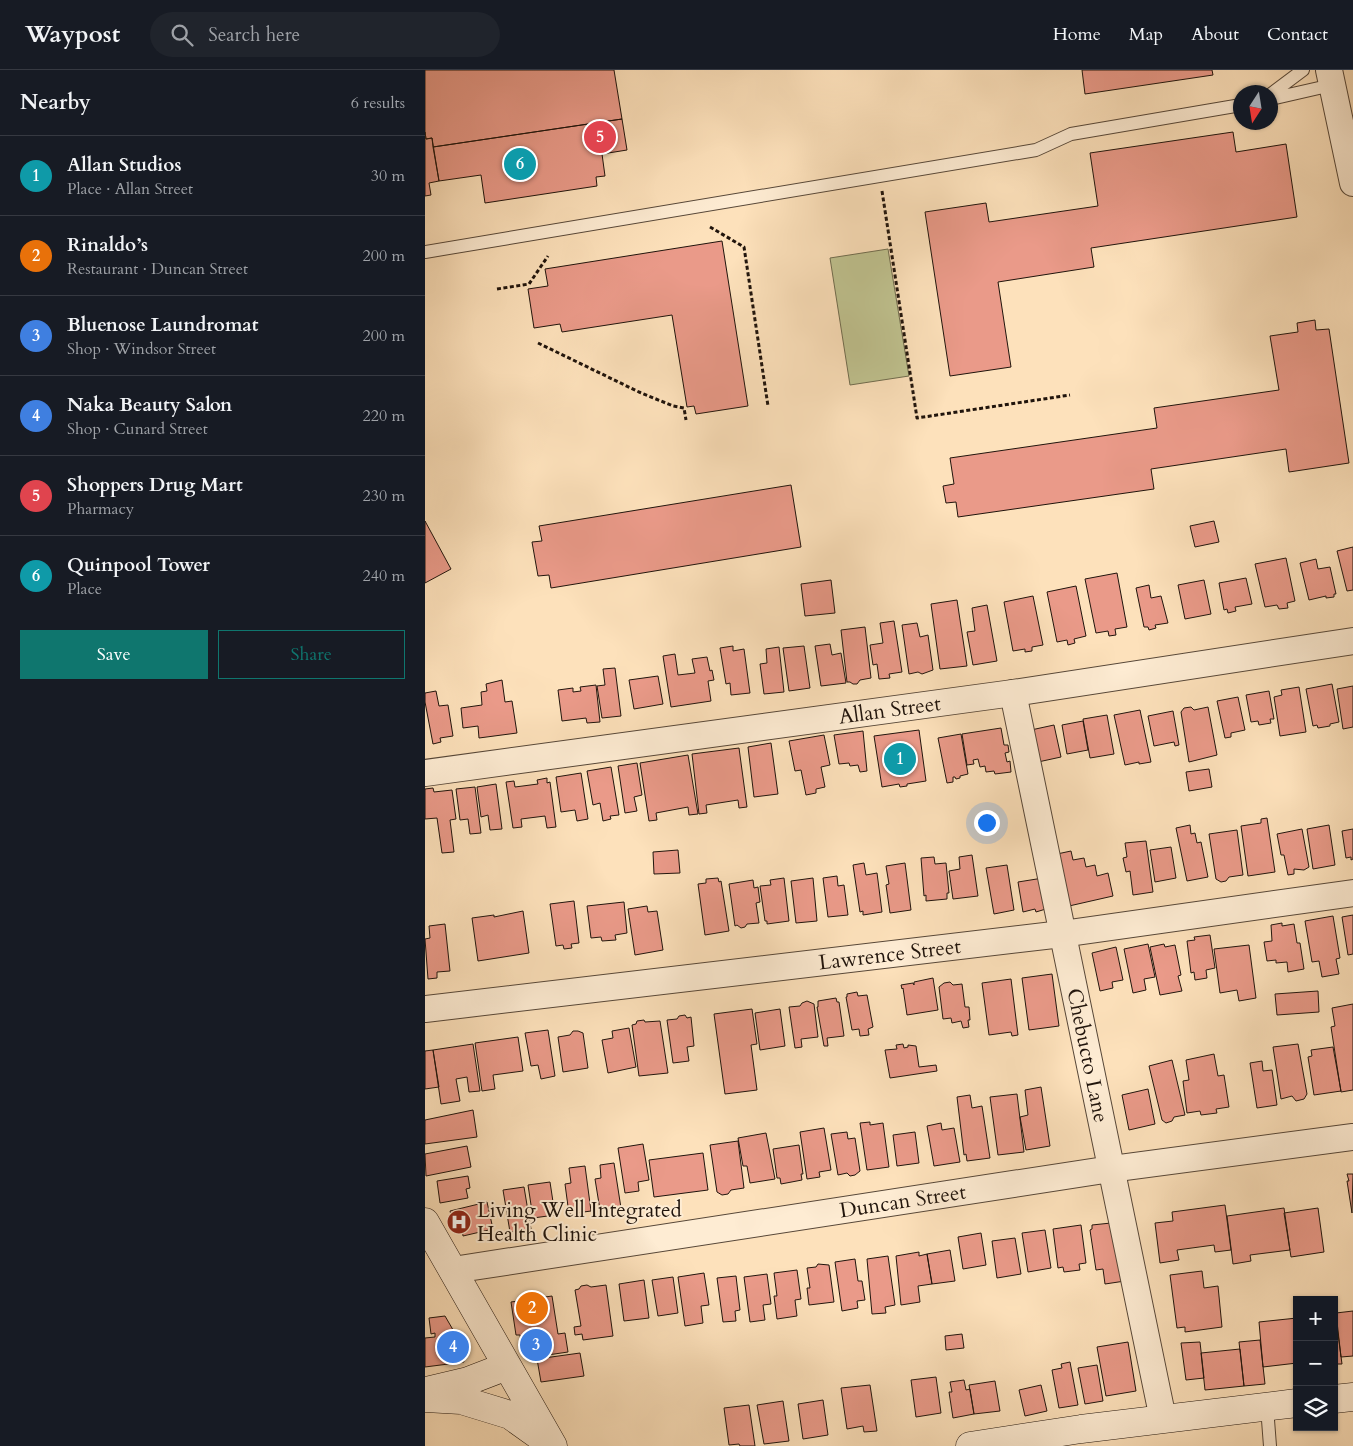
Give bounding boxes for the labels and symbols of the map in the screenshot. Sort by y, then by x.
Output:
north arrow [1233,85,1278,130]
pin: 5 [584,118,616,156]
pin: 6 [504,145,536,183]
street label: Allan Street [837,689,943,732]
pin: 1 [884,740,916,778]
your location [974,810,1000,836]
street label: Lawrence Street [817,932,963,978]
street label: Chebucto Lane [1059,986,1115,1125]
street label: Duncan Street [838,1177,968,1225]
place label: Living Well Integrated Health Clinic [477,1196,682,1249]
hospital icon: Living Well Integrated Health Clinic [446,1209,472,1235]
pin: 2 [516,1289,548,1327]
pin: 3 [520,1326,552,1364]
pin: 4 [437,1328,469,1366]

